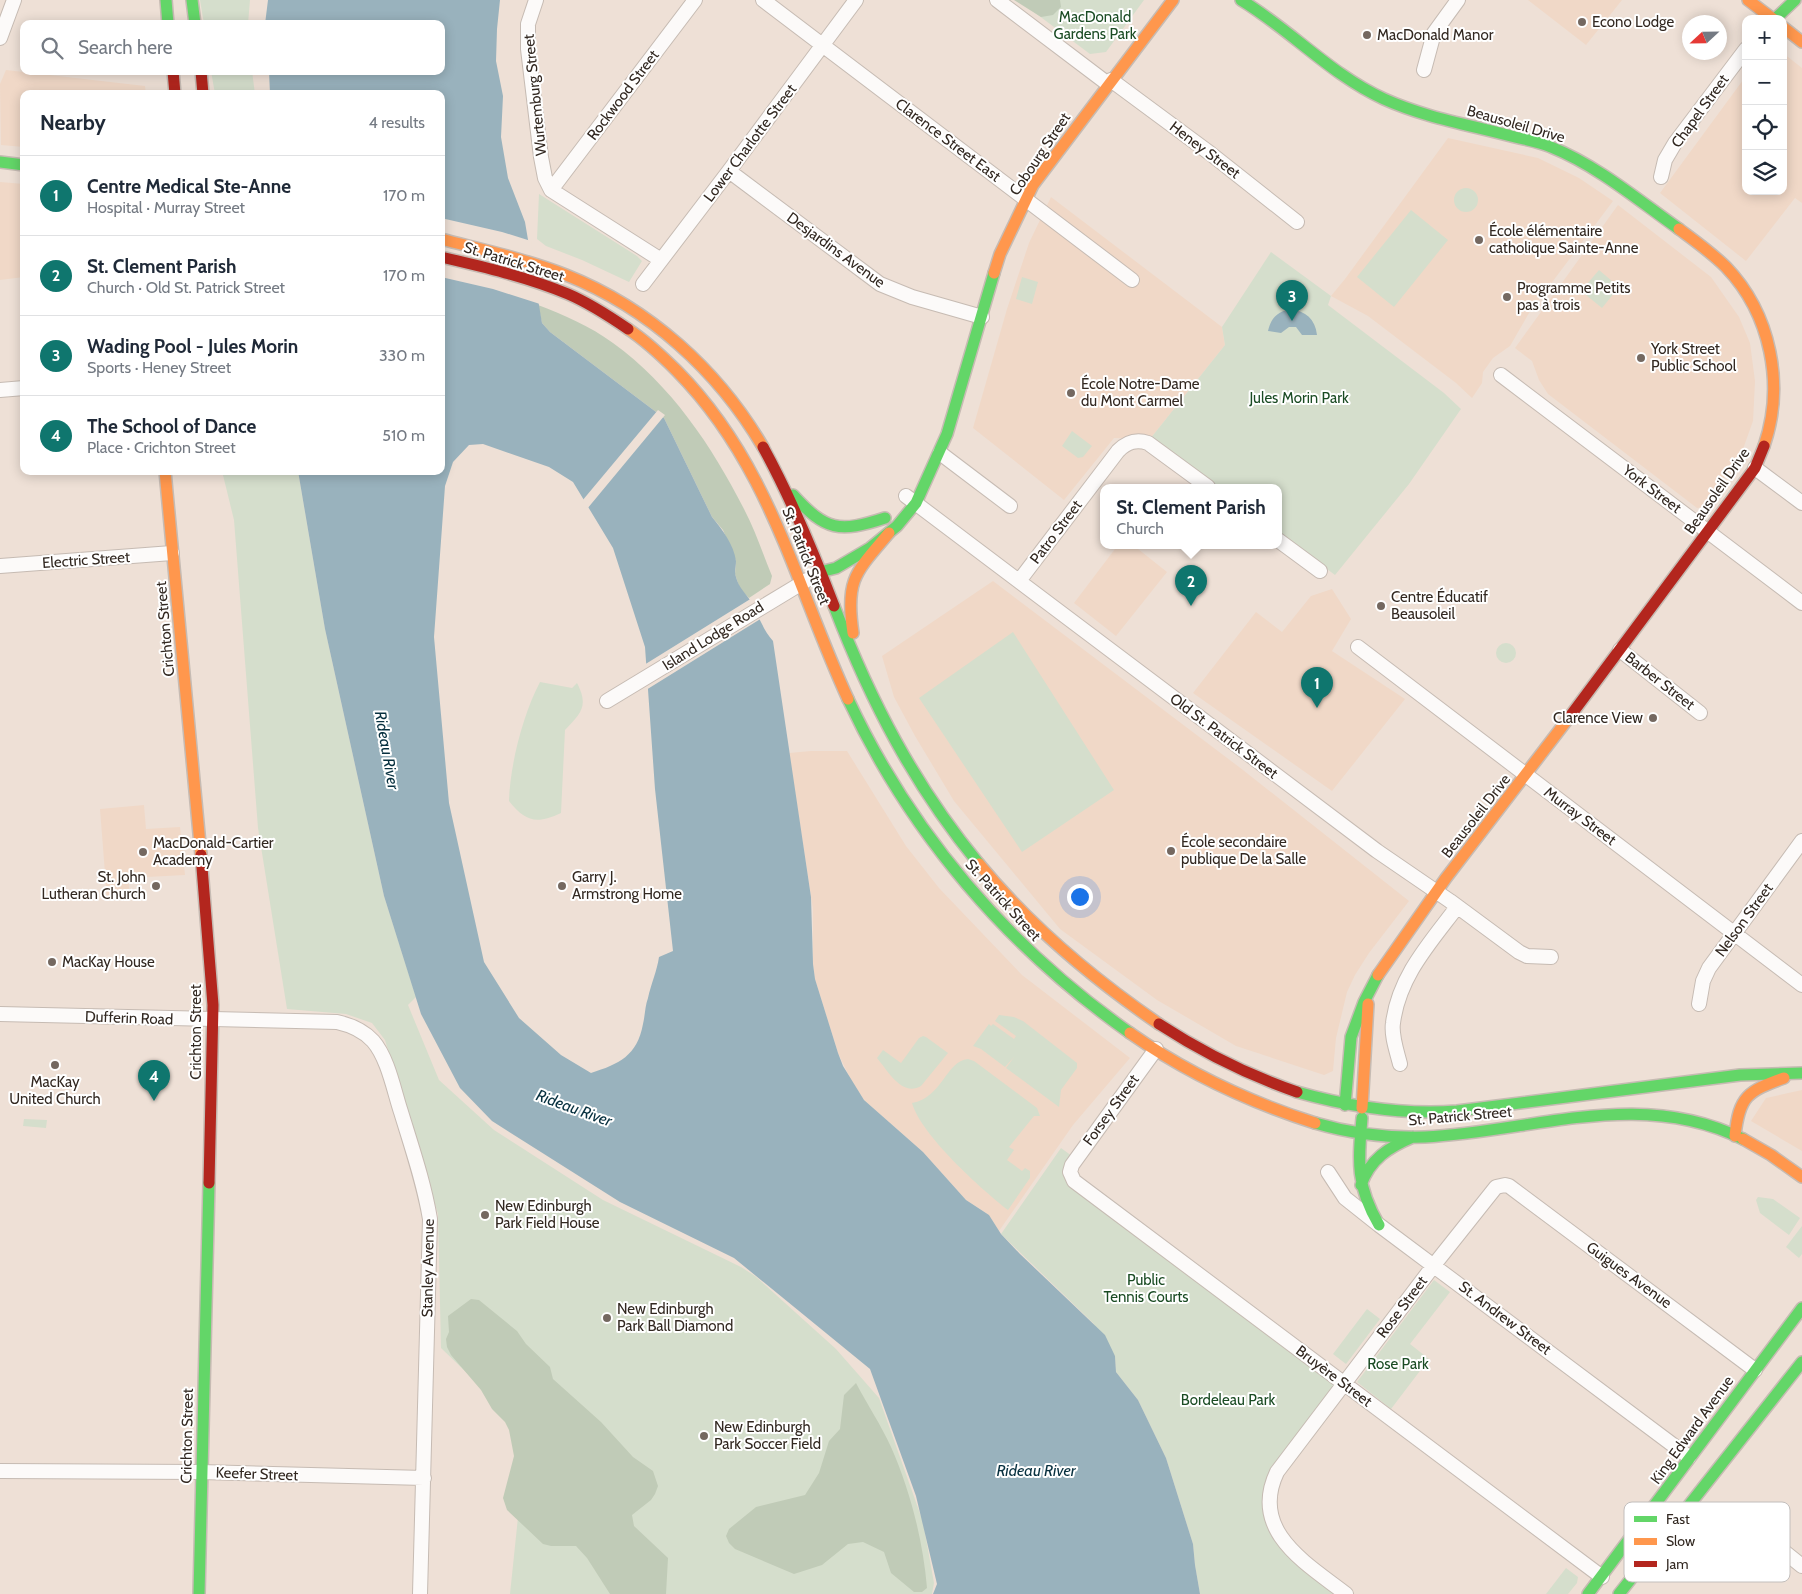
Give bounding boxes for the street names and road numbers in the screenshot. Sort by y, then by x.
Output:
street label: Wurtemburg Street [520,33,550,157]
street label: Rockwood Street [583,46,663,144]
street label: Chapel Street [1667,71,1733,151]
street label: Lower Charlotte Street [700,81,800,205]
street label: Clarence Street East [892,95,1004,185]
street label: Beausoleil Drive [1465,101,1567,147]
street label: Cobourg Street [1006,109,1074,199]
street label: Heney Street [1166,118,1244,182]
street label: Desjardins Avenue [784,208,889,292]
street label: St. Patrick Street [462,238,566,286]
street label: Beausoleil Drive [1681,444,1754,538]
street label: York Street [1618,460,1685,517]
street label: Patro Street [1026,497,1086,567]
street label: St. Patrick Street [778,504,834,608]
street label: Electric Street [41,548,131,572]
street label: Crichton Street [152,581,178,677]
street label: Island Lodge Road [659,598,767,674]
street label: Barber Street [1622,648,1698,714]
street label: Old St. Patrick Street [1166,690,1282,782]
street label: Beausoleil Drive [1438,770,1514,861]
street label: Murray Street [1540,783,1620,849]
street label: St. Patrick Street [962,855,1044,945]
street label: Nelson Street [1711,880,1777,960]
street label: Crichton Street [187,984,205,1080]
street label: Dufferin Road [85,1007,173,1029]
street label: Forsey Street [1079,1071,1143,1149]
street label: St. Patrick Street [1407,1103,1513,1129]
street label: Stanley Avenue [418,1218,438,1318]
street label: Guigues Avenue [1583,1238,1675,1312]
street label: Rose Street [1373,1273,1431,1341]
street label: St. Andrew Street [1455,1277,1555,1359]
street label: Bruyère Street [1292,1342,1376,1410]
street label: King Edward Avenue [1647,1372,1738,1488]
street label: Crichton Street [177,1388,197,1484]
street label: Keefer Street [215,1464,299,1484]

